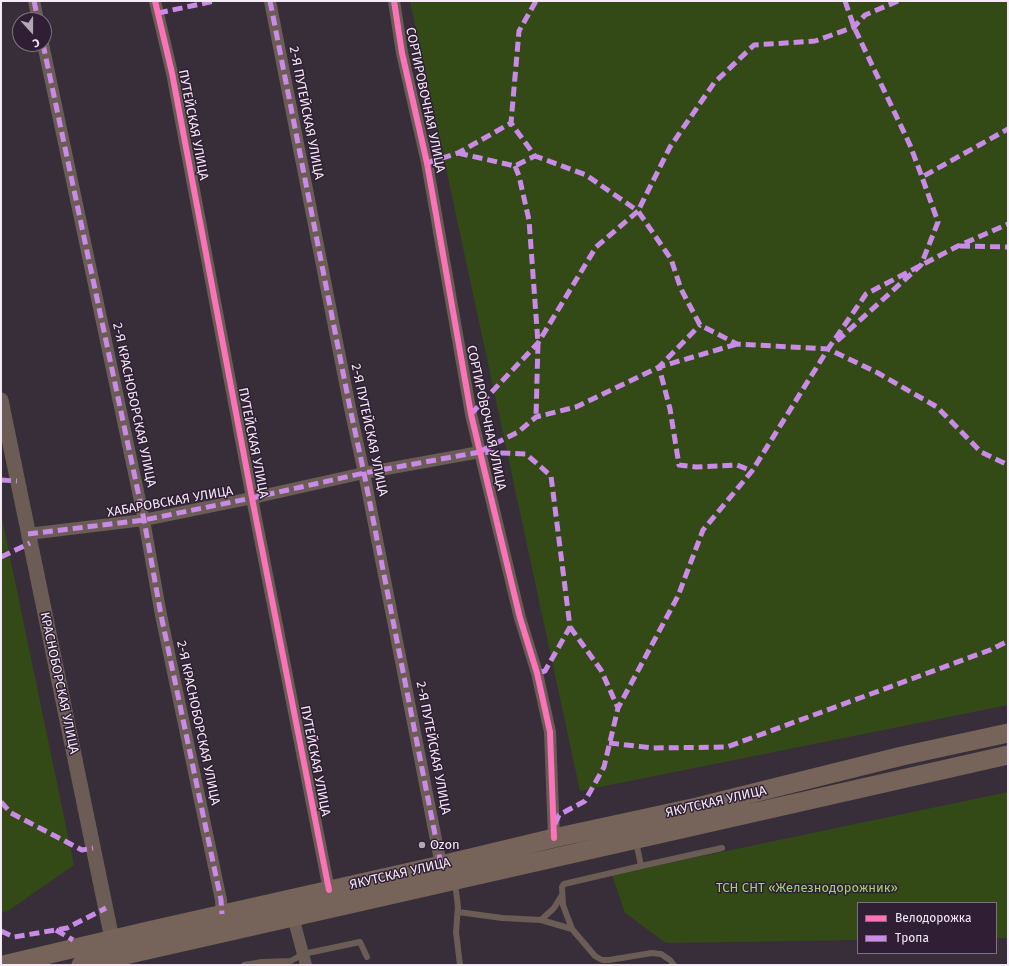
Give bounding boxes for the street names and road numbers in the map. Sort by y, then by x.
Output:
street label: СОРТИРОВОЧНАЯ УЛИЦА [402,26,448,174]
street label: 2-Я ПУТЕЙСКАЯ УЛИЦА [285,45,327,181]
street label: ПУТЕЙСКАЯ УЛИЦА [175,68,211,182]
street label: 2-Я КРАСНОБОРСКАЯ УЛИЦА [109,321,159,489]
street label: СОРТИРОВОЧНАЯ УЛИЦА [463,344,509,492]
street label: 2-Я ПУТЕЙСКАЯ УЛИЦА [347,362,391,498]
street label: ПУТЕЙСКАЯ УЛИЦА [235,386,271,500]
street label: ХАБАРОВСКАЯ УЛИЦА [106,483,234,521]
street label: КРАСНОБОРСКАЯ УЛИЦА [36,611,82,755]
street label: 2-Я КРАСНОБОРСКАЯ УЛИЦА [173,639,223,807]
street label: 2-Я ПУТЕЙСКАЯ УЛИЦА [412,680,454,816]
street label: ПУТЕЙСКАЯ УЛИЦА [297,704,333,818]
street label: ЯКУТСКАЯ УЛИЦА [664,783,768,821]
street label: ЯКУТСКАЯ УЛИЦА [348,855,452,893]

